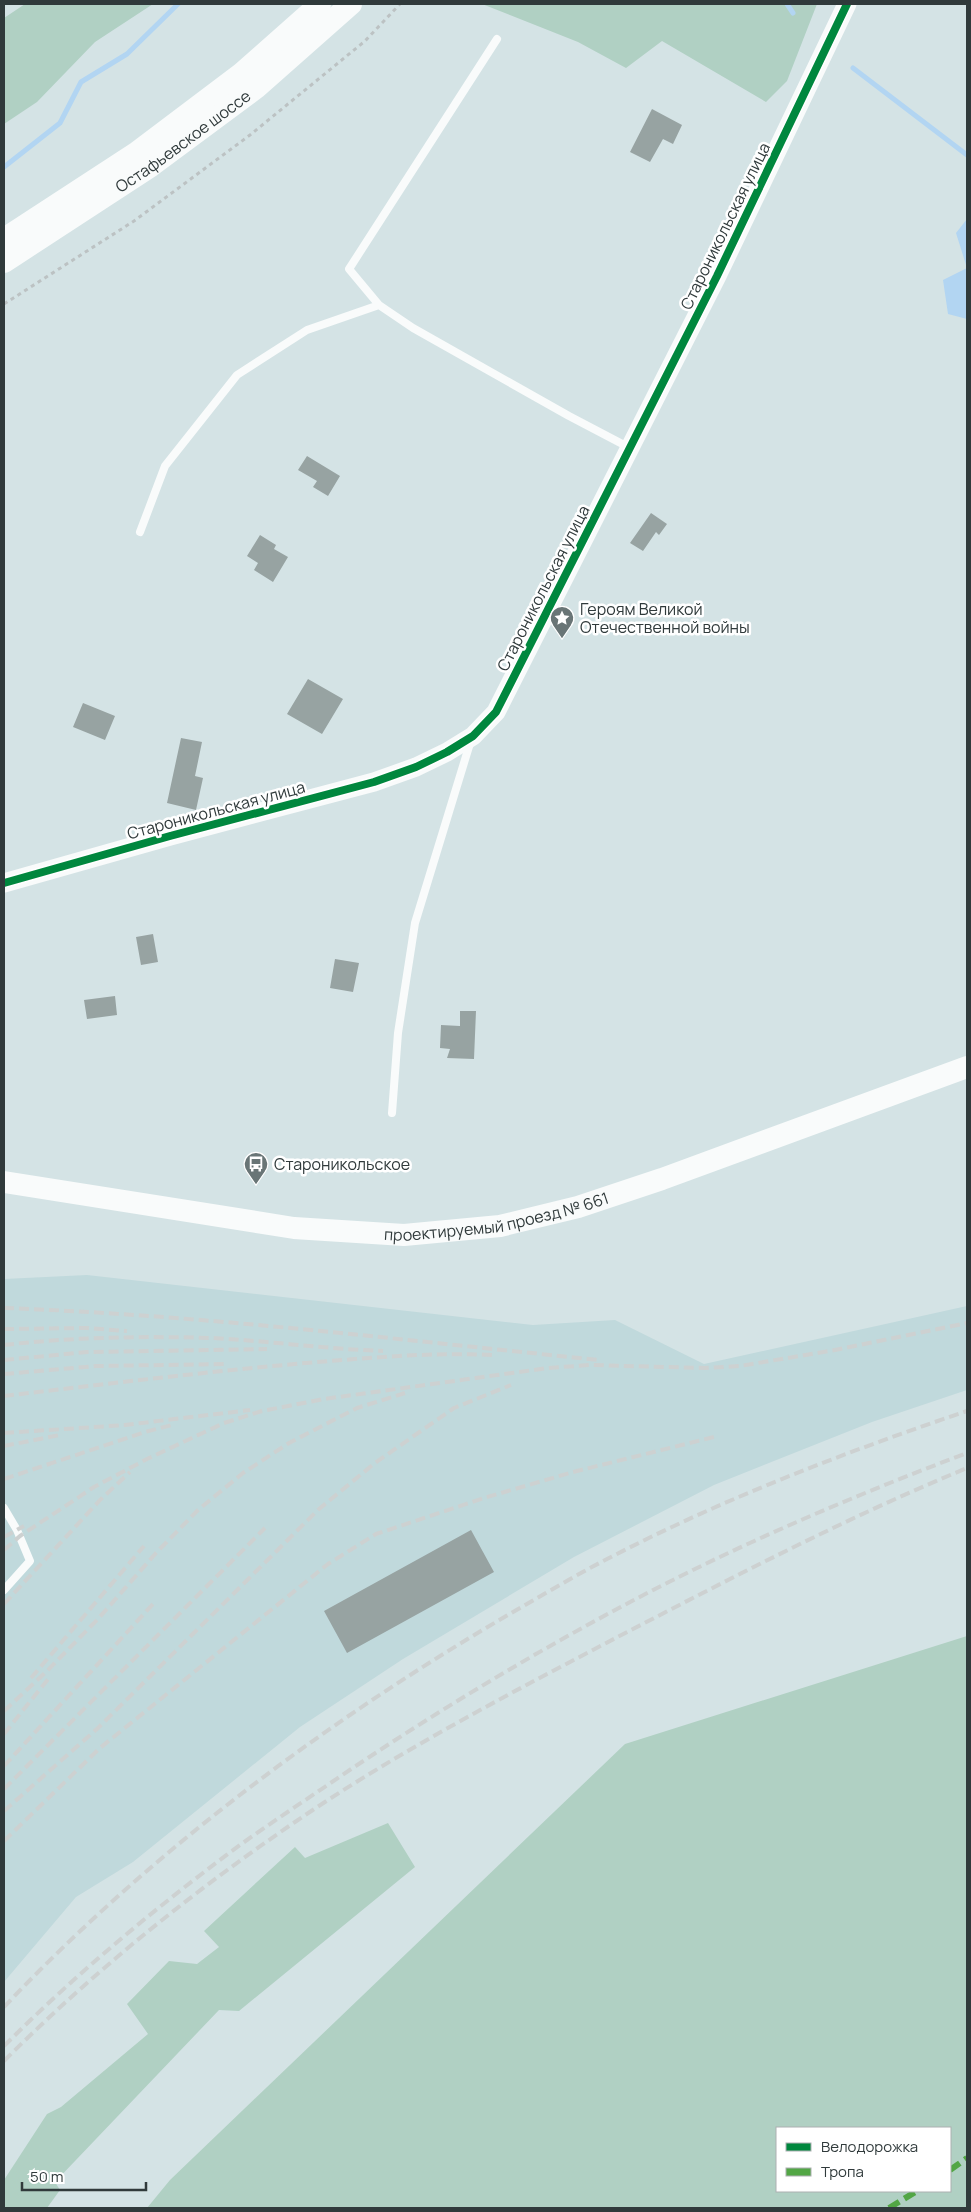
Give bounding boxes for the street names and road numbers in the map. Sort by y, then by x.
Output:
street label: Остафьевское шоссе [111,85,255,197]
street label: Староникольская улица [675,139,775,313]
street label: Староникольская улица [492,501,594,675]
street label: Староникольская улица [125,776,307,844]
street label: проектируемый проезд № 661 [383,1187,611,1246]

